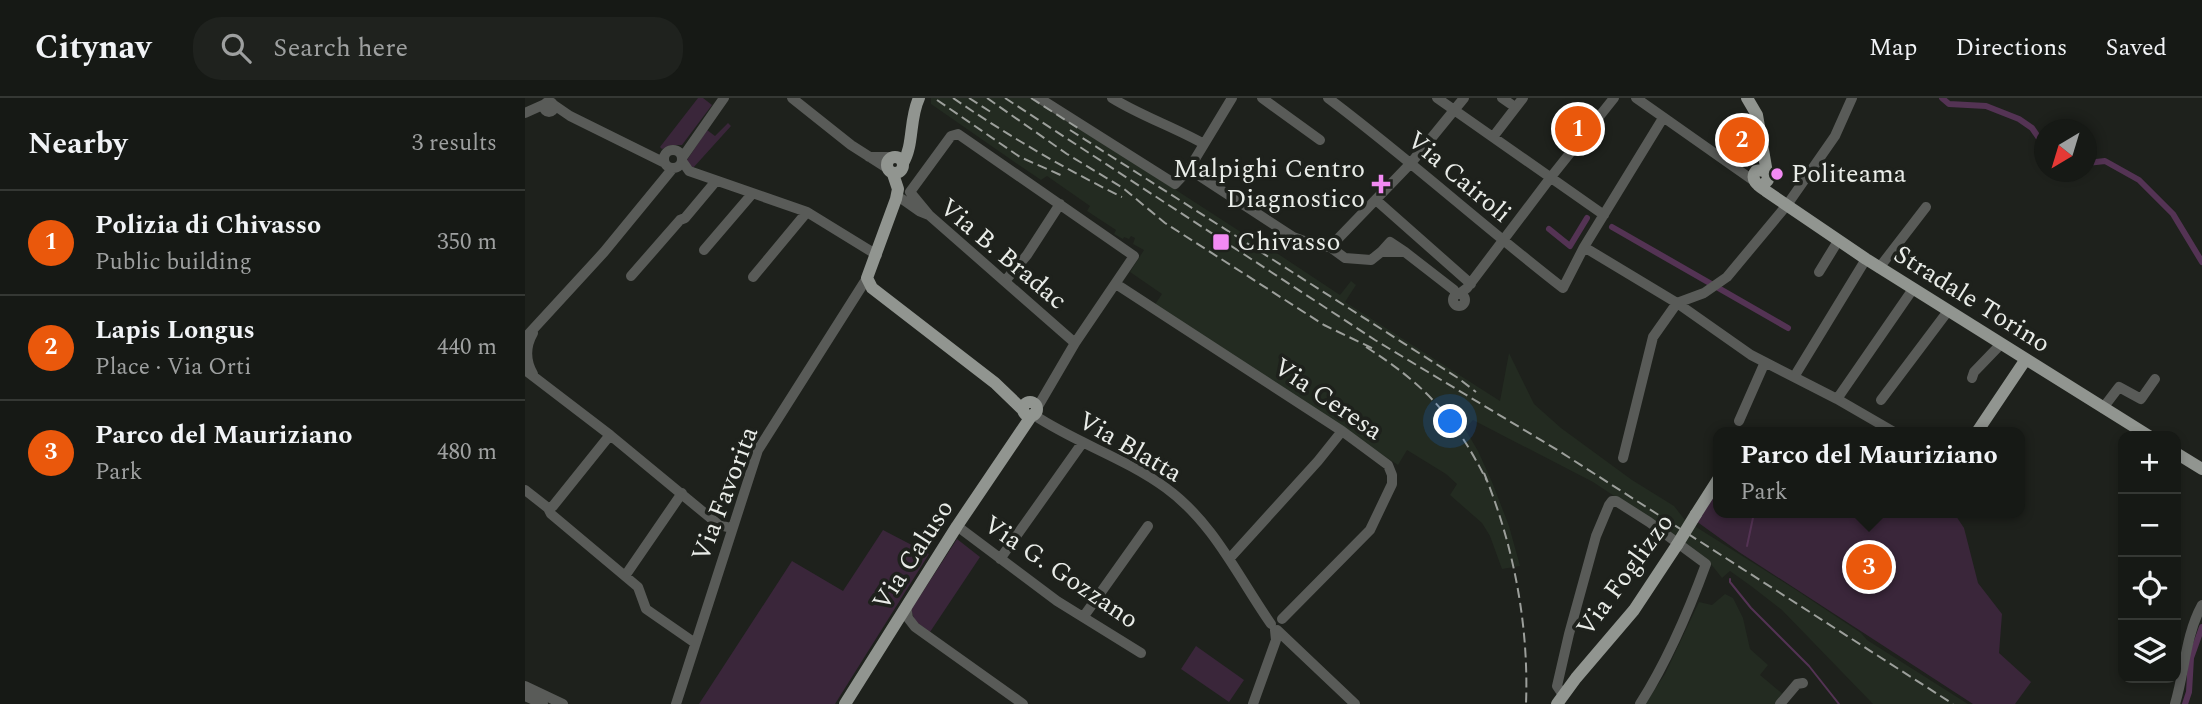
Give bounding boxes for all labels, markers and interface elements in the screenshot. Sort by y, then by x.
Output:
search box [193,17,683,80]
text: Citynav [35,23,151,73]
text: Search here [273,28,408,68]
icon: search [217,29,255,67]
text: Map [1869,30,1917,66]
text: Directions [1955,30,2067,66]
text: Saved [2105,30,2167,66]
pin: 1 [1555,103,1601,155]
pin: 2 [1719,114,1765,166]
north arrow [2034,119,2097,182]
text: Nearby [28,121,127,167]
street label: Via Cairoli [1398,121,1520,233]
text: 3 results [412,126,497,161]
place label: Malpighi Centro Diagnostico [1173,149,1365,219]
place label: Politeama [1791,154,1907,194]
marker: Politeama [1769,166,1785,182]
marker: Malpighi Centro Diagnostico [1371,174,1391,194]
street label: Via B. Bradac [930,188,1076,320]
text: Polizia di Chivasso [95,205,321,245]
place label: Chivasso [1237,222,1340,262]
text: 1 [45,225,57,260]
text: 350 m [437,225,497,260]
marker: Chivasso [1211,232,1231,252]
street label: Stradale Torino [1886,235,2058,363]
text: Public building [95,245,252,280]
text: Lapis Longus [95,310,255,350]
text: 2 [45,330,57,365]
text: 440 m [437,330,497,365]
street label: Via Ceresa [1265,347,1391,451]
text: Place · Via Orti [95,350,251,385]
street label: Via Blatta [1070,401,1190,493]
your location [1433,404,1467,438]
text: Parco del Mauriziano [95,415,353,455]
street label: Via Favorita [681,420,769,567]
popup [1713,427,2025,518]
map controls [2118,431,2181,683]
button: + [2118,431,2181,494]
text: 3 [45,435,57,470]
text: 480 m [437,435,497,470]
text: Parco del Mauriziano [1740,435,1998,475]
text: Park [95,455,142,490]
text: Park [1740,475,1788,510]
street label: Via Caluso [862,491,964,619]
button: − [2118,494,2181,557]
street label: Via G. Gozzano [975,505,1147,639]
street label: Via Foglizzo [1566,505,1684,645]
pin: 3 [1846,541,1892,593]
button: locate [2118,557,2181,620]
button: layers [2118,620,2181,683]

